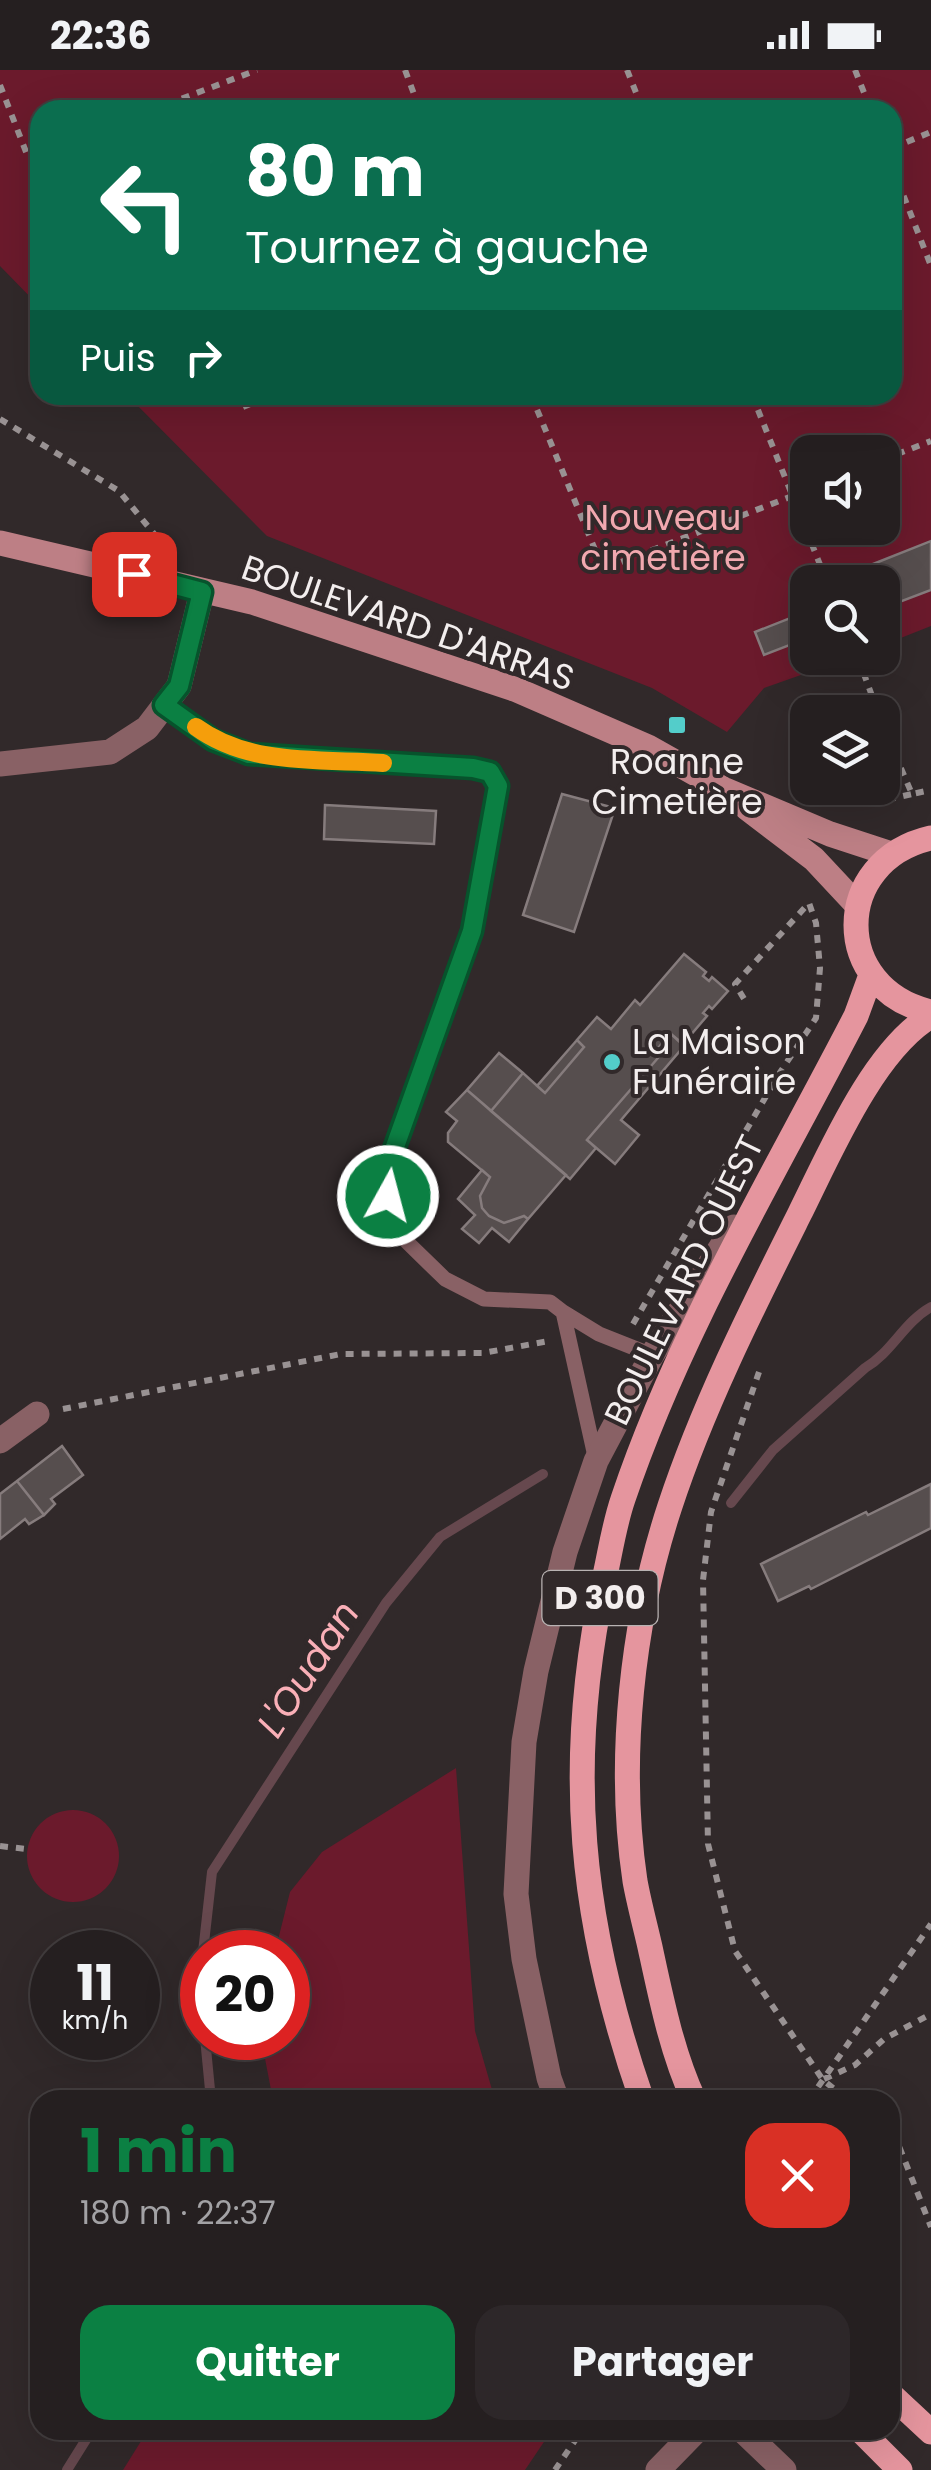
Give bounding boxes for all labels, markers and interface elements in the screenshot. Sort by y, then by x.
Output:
text: 22:36 [50,9,151,62]
text: 80 m [245,122,425,221]
icon: left [80,140,210,270]
text: Tournez à gauche [245,216,649,279]
icon: right [176,330,231,385]
text: Puis [80,331,156,384]
map controls [790,435,900,805]
button: sound [790,435,900,545]
park label: Nouveau cimetière [580,493,746,582]
pin [92,532,177,617]
street label: BOULEVARD D'ARRAS [235,543,581,702]
icon: arrive [107,547,162,602]
button: search [790,565,900,675]
button: layers [790,695,900,805]
marker: Roanne Cimetière [666,714,688,736]
place label: Roanne Cimetière [591,737,763,826]
place label: La Maison Funéraire [632,1017,806,1106]
marker: La Maison Funéraire [601,1051,623,1073]
street label: BOULEVARD OUEST [592,1127,775,1433]
position arrow [336,1144,440,1248]
road number: D 300 [542,1571,658,1625]
water label: L'Oudan [244,1590,371,1747]
speed limit sign: 20 [180,1930,310,2060]
text: 11 [76,1947,114,2018]
text: km/h [62,2003,128,2038]
text: 1 min [80,2109,237,2193]
button: close [745,2123,850,2228]
text: 180 m · 22:37 [80,2190,276,2235]
button: Quitter [80,2305,455,2420]
button: Partager [475,2305,850,2420]

